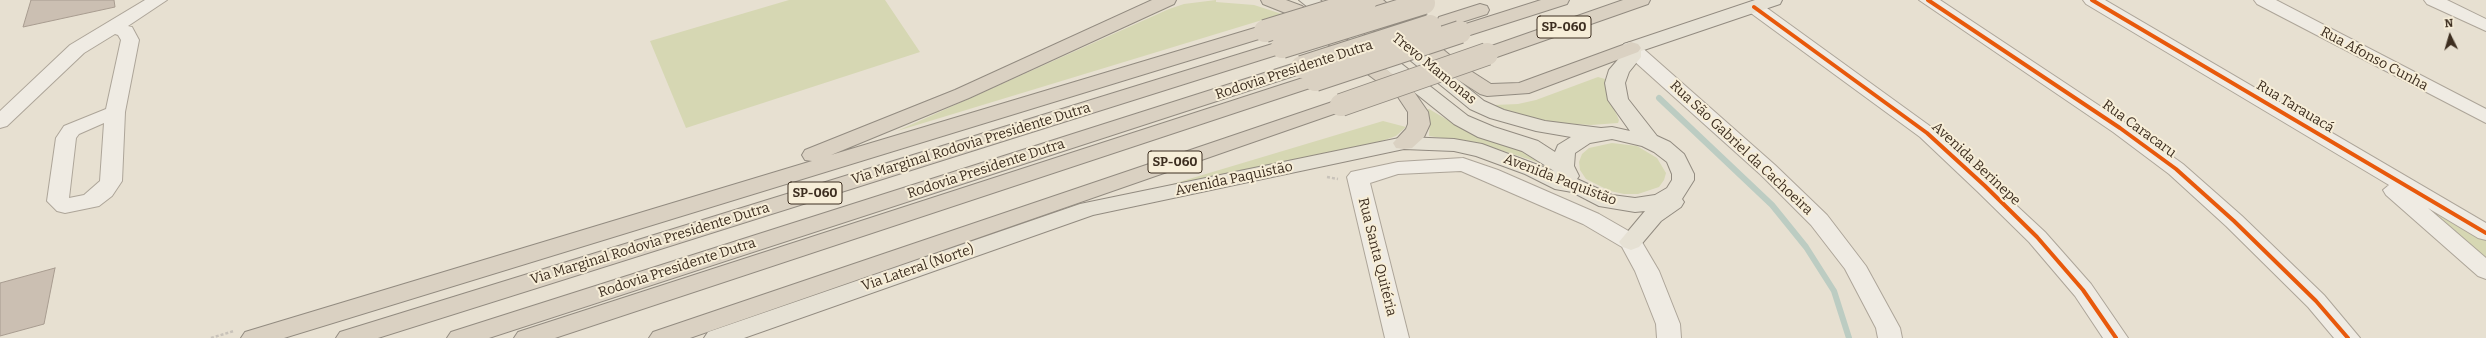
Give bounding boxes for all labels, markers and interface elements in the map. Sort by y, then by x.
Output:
road number: SP-060 [1537,16,1591,38]
north arrow [2430,16,2470,56]
text: N [2444,17,2454,30]
street label: Rua Afonso Cunha [2317,24,2431,94]
street label: Trevo Mamonas [1388,30,1480,108]
street label: Rodovia Presidente Dutra [1213,37,1375,103]
street label: Rua São Gabriel da Cachoeira [1666,77,1816,219]
street label: Rua Tarauacá [2253,77,2337,137]
street label: Rua Caracaru [2099,97,2179,161]
street label: Via Marginal Rodovia Presidente Dutra [849,100,1093,188]
street label: Avenida Berinepe [1928,119,2024,209]
street label: Rodovia Presidente Dutra [905,136,1067,202]
road number: SP-060 [1148,151,1202,173]
street label: Avenida Paquistão [1501,151,1619,209]
street label: Avenida Paquistão [1174,158,1294,200]
road number: SP-060 [788,182,842,204]
street label: Rua Santa Quitéria [1354,196,1400,318]
street label: Via Marginal Rodovia Presidente Dutra [528,200,772,288]
street label: Rodovia Presidente Dutra [596,235,758,301]
street label: Via Lateral (Norte) [860,241,976,295]

